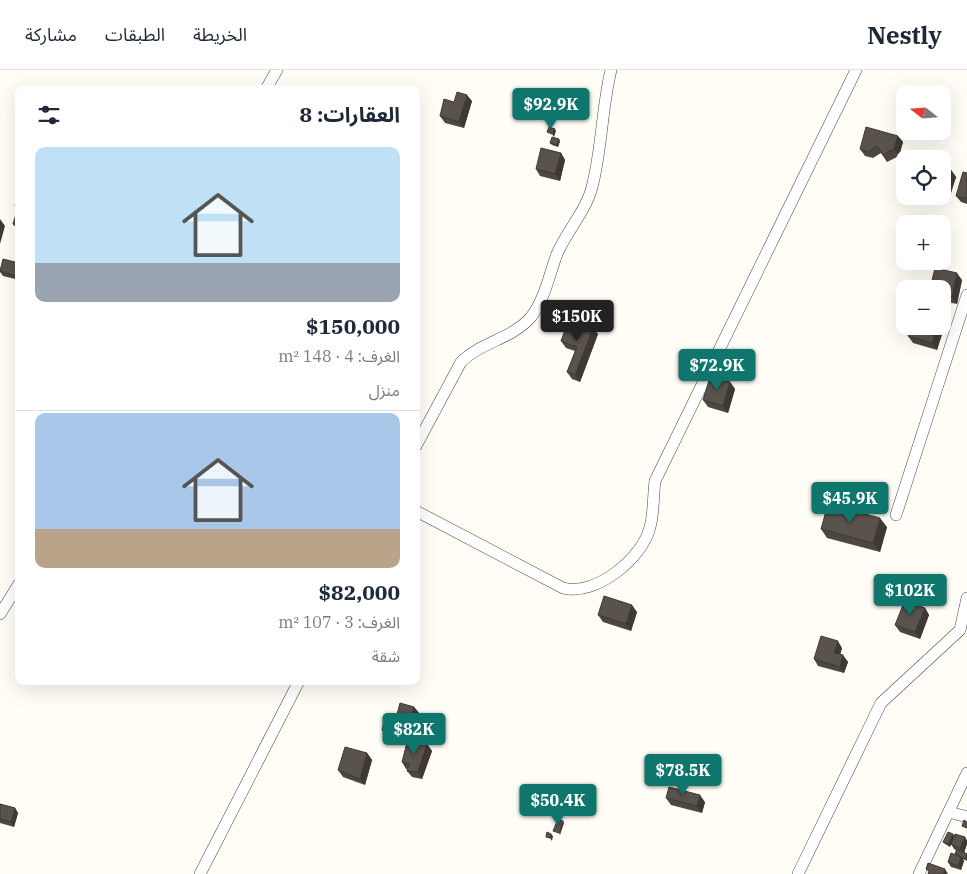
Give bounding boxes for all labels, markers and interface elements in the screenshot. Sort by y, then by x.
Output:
text: Nestly [867,19,942,51]
text: مشاركة [25,23,77,46]
text: الطبقات [105,23,165,46]
text: الخريطة [193,23,247,46]
north arrow [896,85,951,140]
map controls [896,85,951,335]
pin: $92.9K [510,88,592,130]
text: $92.9K [523,94,579,114]
text: العقارات: 8 [300,100,400,128]
icon: filters [35,101,63,129]
button: locate [896,150,951,205]
icon: home [173,180,263,270]
button: + [896,215,951,270]
button: − [896,280,951,335]
pin: $150K [542,300,612,342]
text: $150K [552,306,602,326]
text: $150,000 [306,312,400,340]
text: الغرف: 4 · 148 m² [278,346,400,366]
pin: $72.9K [676,348,758,391]
text: $72.9K [689,355,745,375]
text: منزل [369,380,400,400]
icon: home [173,445,263,535]
pin: $45.9K [809,482,891,524]
text: $45.9K [822,488,878,508]
pin: $102K [875,574,945,616]
text: $82,000 [319,578,400,606]
text: $102K [885,580,935,600]
text: الغرف: 3 · 107 m² [278,612,400,632]
text: شقة [372,646,400,666]
pin: $82K [384,712,444,755]
text: $82K [394,719,435,739]
pin: $78.5K [642,754,724,796]
text: $78.5K [655,760,711,780]
pin: $50.4K [517,784,599,826]
text: $50.4K [530,790,586,810]

